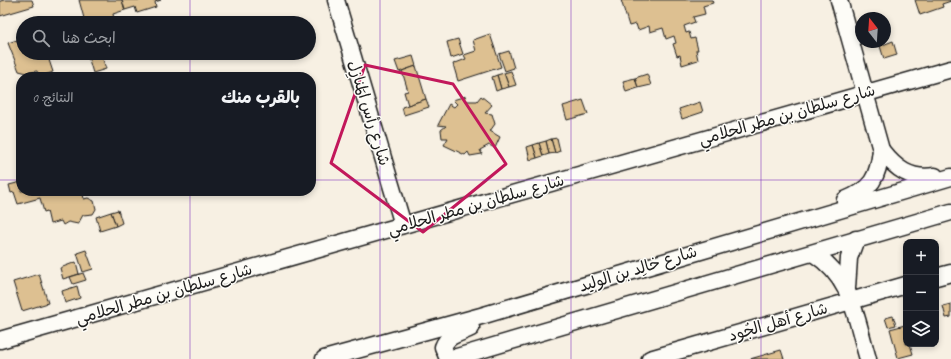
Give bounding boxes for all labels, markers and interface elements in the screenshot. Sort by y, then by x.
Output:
north arrow [855,12,891,48]
search box [16,16,316,60]
icon: search [30,27,52,49]
text: ابحث هنا [62,29,116,48]
street label: شارع رأس المَنازِل [342,58,395,168]
street label: شارع سلطان بن مطر الحلامي [696,80,879,154]
text: بالقرب منك [221,87,300,108]
text: النتائج: 0 [32,90,74,106]
street label: شارع سلطان بن مطر الحلامي [385,170,568,244]
map controls [903,239,939,347]
button: + [903,239,939,275]
street label: شارع خالِد بن الوليد [577,242,700,297]
street label: شارع سلطان بن مطر الحلامي [73,259,256,333]
button: − [903,275,939,311]
street label: شارع أهل الجُود [726,298,830,347]
button: layers [903,311,939,347]

